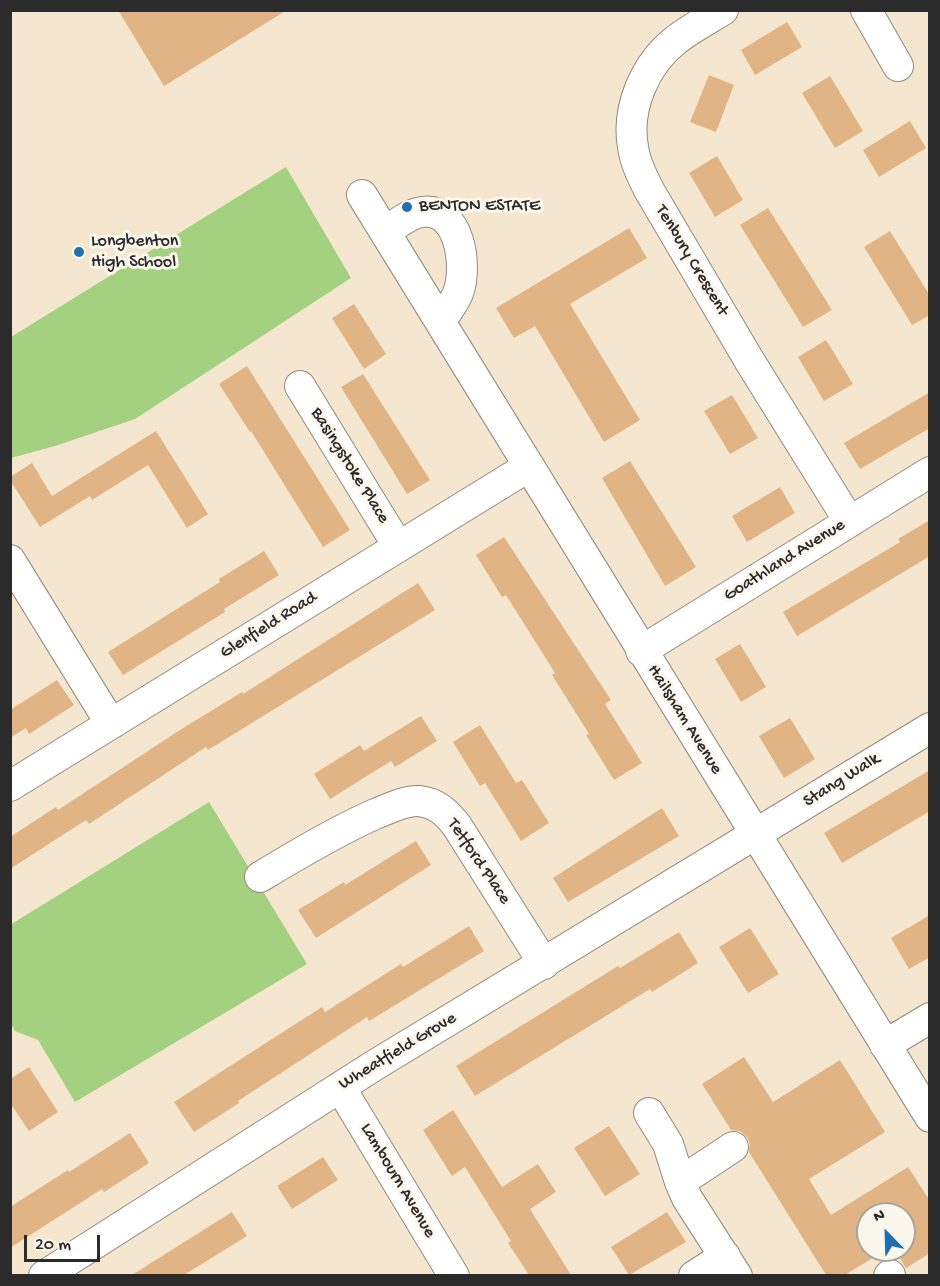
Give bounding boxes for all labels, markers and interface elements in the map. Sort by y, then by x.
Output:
place label: BENTON ESTATE [419,196,540,218]
marker: BENTON ESTATE [400,200,414,214]
street label: Tenbury Crescent [649,202,733,320]
place label: Longbenton High School [91,231,178,274]
marker: Longbenton High School [72,245,86,259]
street label: Basingstoke Place [305,404,393,528]
street label: Goathland Avenue [720,515,850,607]
street label: Glenfield Road [217,588,321,664]
street label: Hailsham Avenue [642,661,726,779]
street label: Stang Walk [800,749,884,813]
street label: Tetford Place [441,815,515,909]
street label: Wheatfield Grove [335,1008,461,1096]
street label: Lambourn Avenue [354,1120,440,1242]
north arrow [856,1202,916,1262]
text: N [871,1206,888,1228]
scale bar [27,1223,104,1261]
text: 20 m [35,1235,71,1256]

